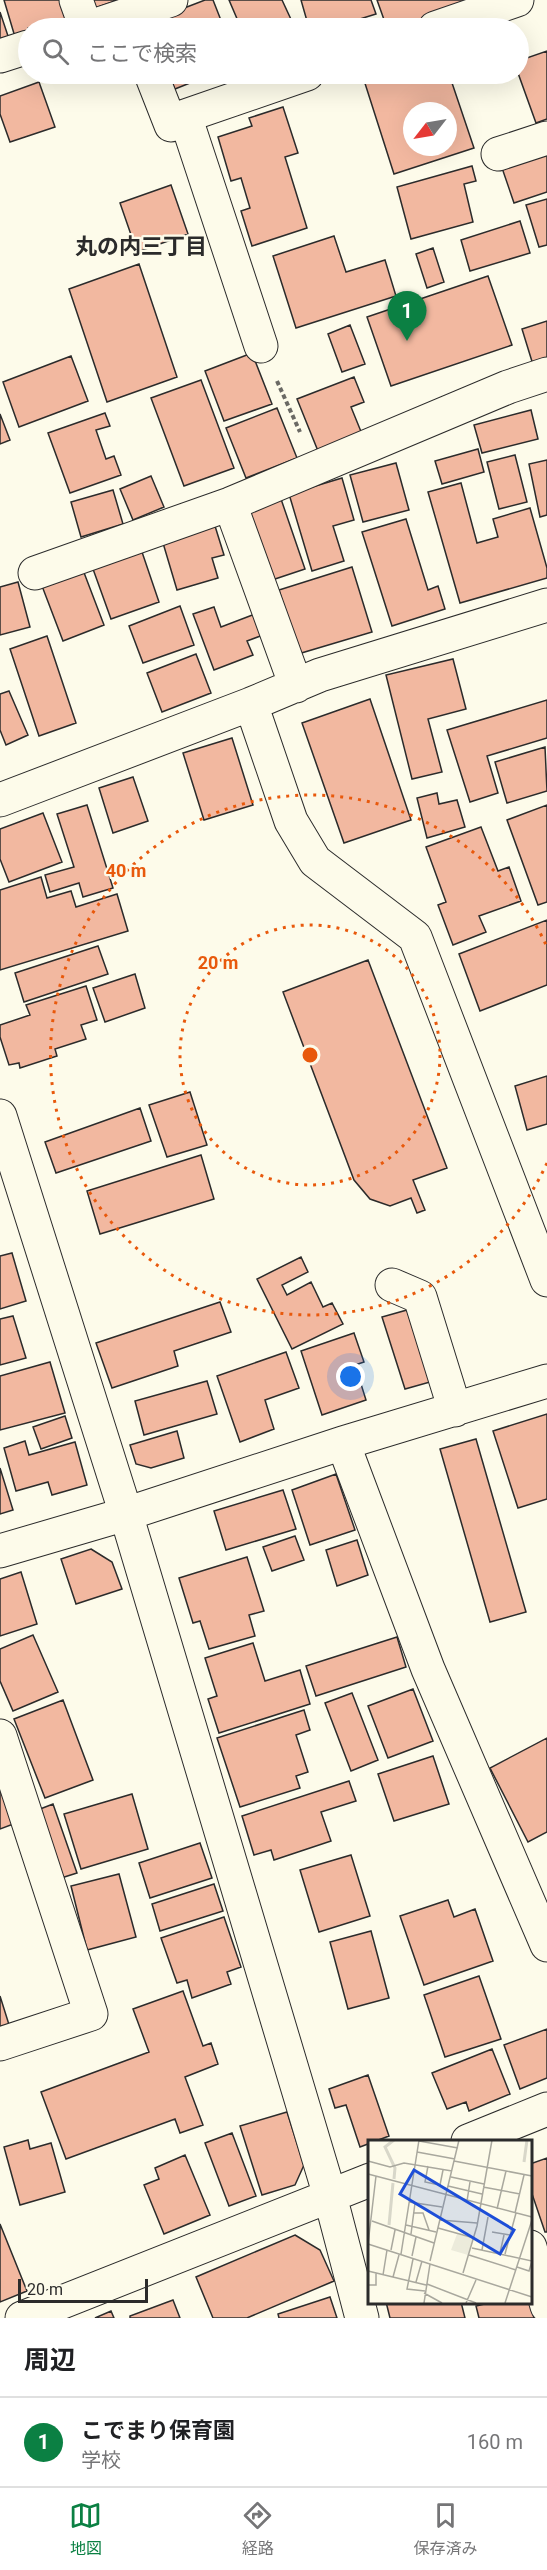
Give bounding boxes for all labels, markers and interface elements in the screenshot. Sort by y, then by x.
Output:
search box [18,18,529,84]
icon: search [39,35,72,68]
text: ここで検索 [87,41,197,66]
north arrow [403,102,457,156]
district label: 丸の内三丁目 [75,234,207,259]
pin: 1 [388,292,426,341]
text: 40 m [106,860,146,881]
text: 20 m [198,952,238,973]
centre of rings [300,1045,320,1065]
your location [336,1362,365,1391]
inset map [368,2140,532,2303]
scale bar [18,2276,148,2304]
text: 20 m [27,2280,63,2299]
text: 周辺 [24,2345,76,2375]
text: こでまり保育園 [81,2418,235,2443]
text: 1 [38,2430,49,2454]
text: 160 m [467,2430,523,2454]
text: 学校 [81,2448,121,2472]
tab: 地図 [69,2499,102,2559]
tab: 経路 [241,2499,274,2559]
tab: 保存済み [413,2499,477,2559]

